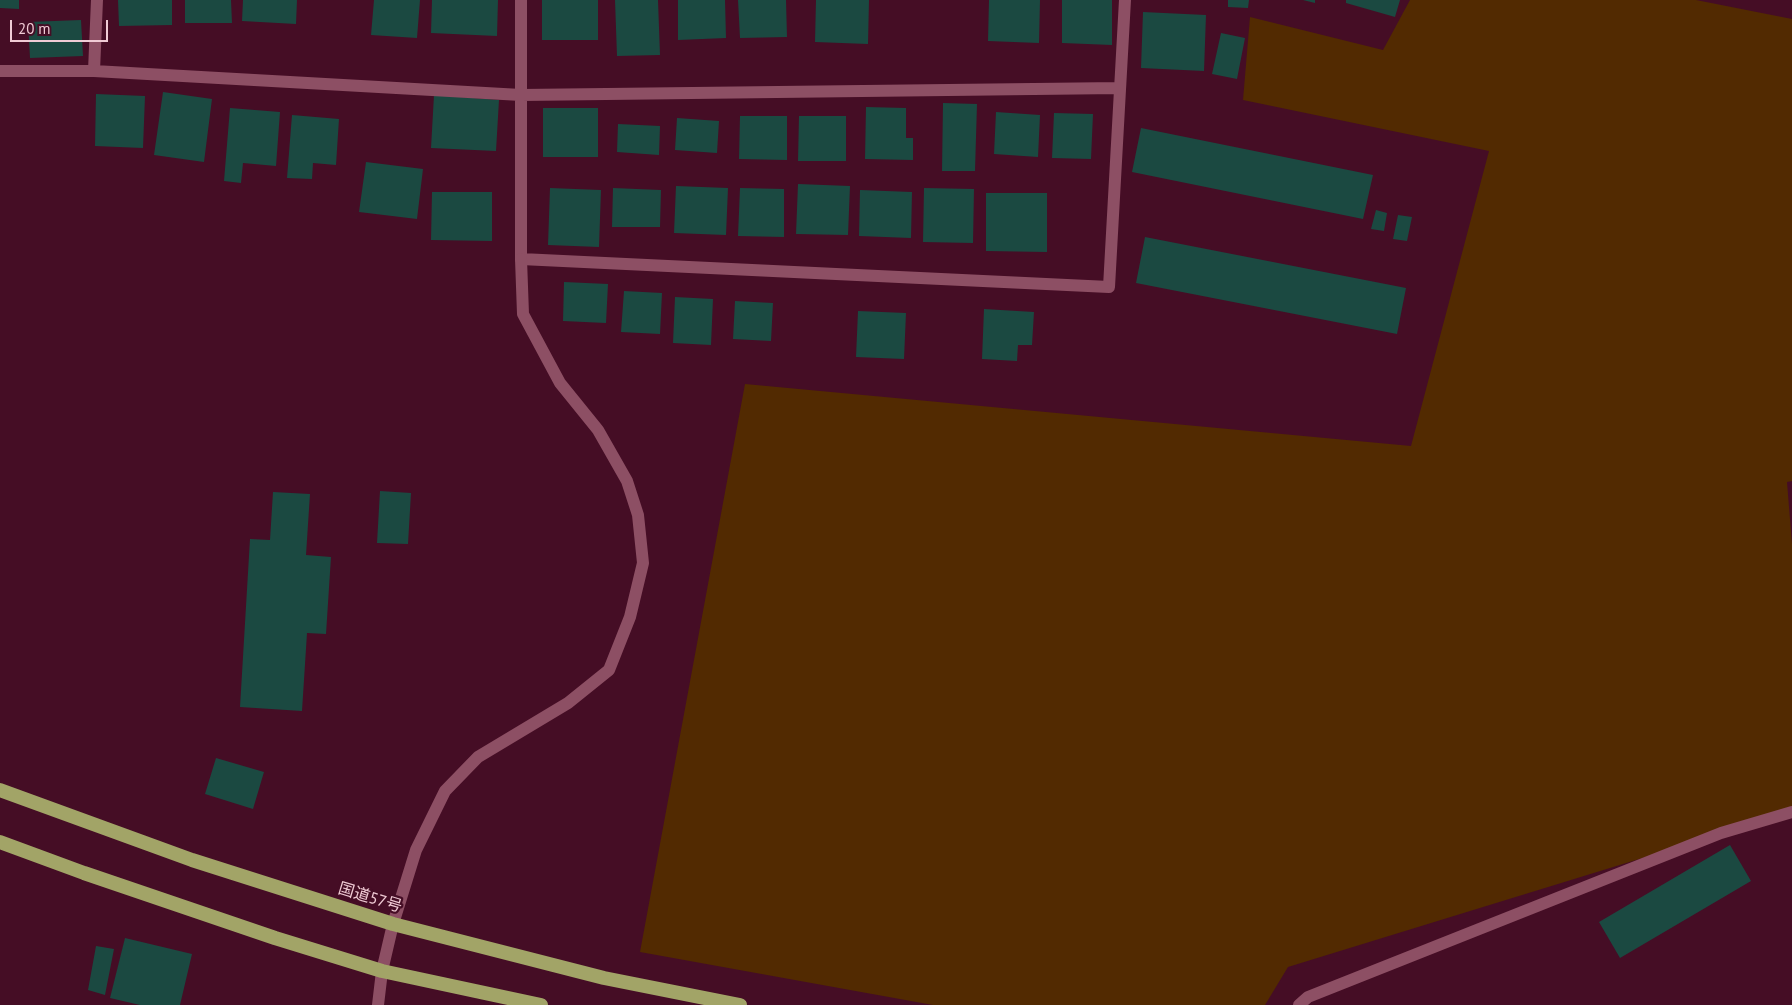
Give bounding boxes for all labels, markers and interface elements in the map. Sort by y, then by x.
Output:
scale bar [12,10,110,42]
text: 20 m [18,19,51,38]
street label: 国道57号 [336,879,404,917]

